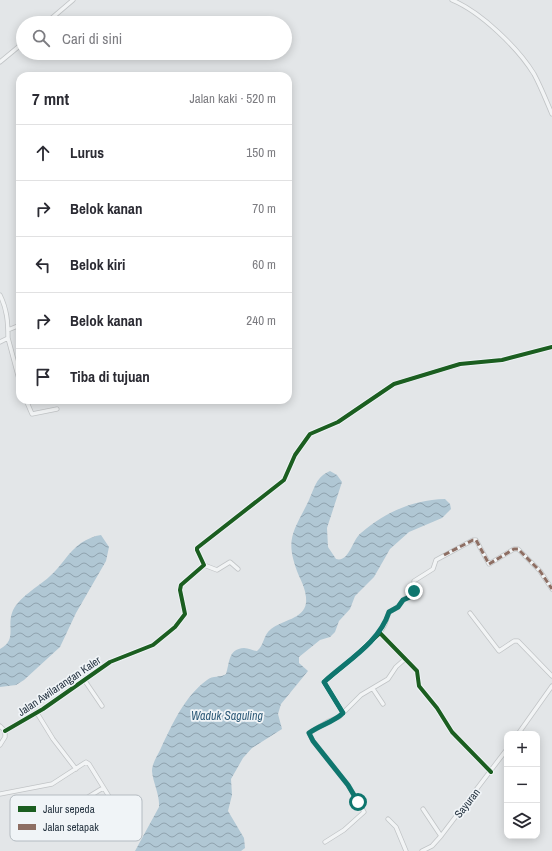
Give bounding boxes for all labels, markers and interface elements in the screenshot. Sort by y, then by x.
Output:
search box [16,16,292,60]
icon: search [30,27,52,49]
text: Cari di sini [62,28,122,49]
text: 7 mnt [32,87,69,110]
text: Jalan kaki · 520 m [189,90,276,107]
icon: ahead [32,142,54,164]
text: Lurus [70,142,104,163]
text: 150 m [246,144,276,161]
icon: right [32,198,54,220]
text: Belok kanan [70,198,142,219]
text: 70 m [252,200,276,217]
icon: left [32,254,54,276]
text: Belok kiri [70,254,125,275]
text: 60 m [252,256,276,273]
icon: right [32,310,54,332]
text: Belok kanan [70,310,142,331]
text: 240 m [246,312,276,329]
icon: arrive [32,366,54,388]
text: Tiba di tujuan [70,366,150,387]
route end [405,582,423,600]
street label: Jalan Awilarangan Kaler [15,653,103,719]
water label: Waduk Saguling [191,708,264,724]
map controls [504,731,540,839]
button: + [504,731,540,767]
button: − [504,767,540,803]
street label: Sayuran [451,785,483,821]
route start [349,793,367,811]
legend [10,795,142,841]
text: Jalur sepeda [43,802,95,816]
button: layers [504,803,540,839]
text: Jalan setapak [43,820,99,834]

